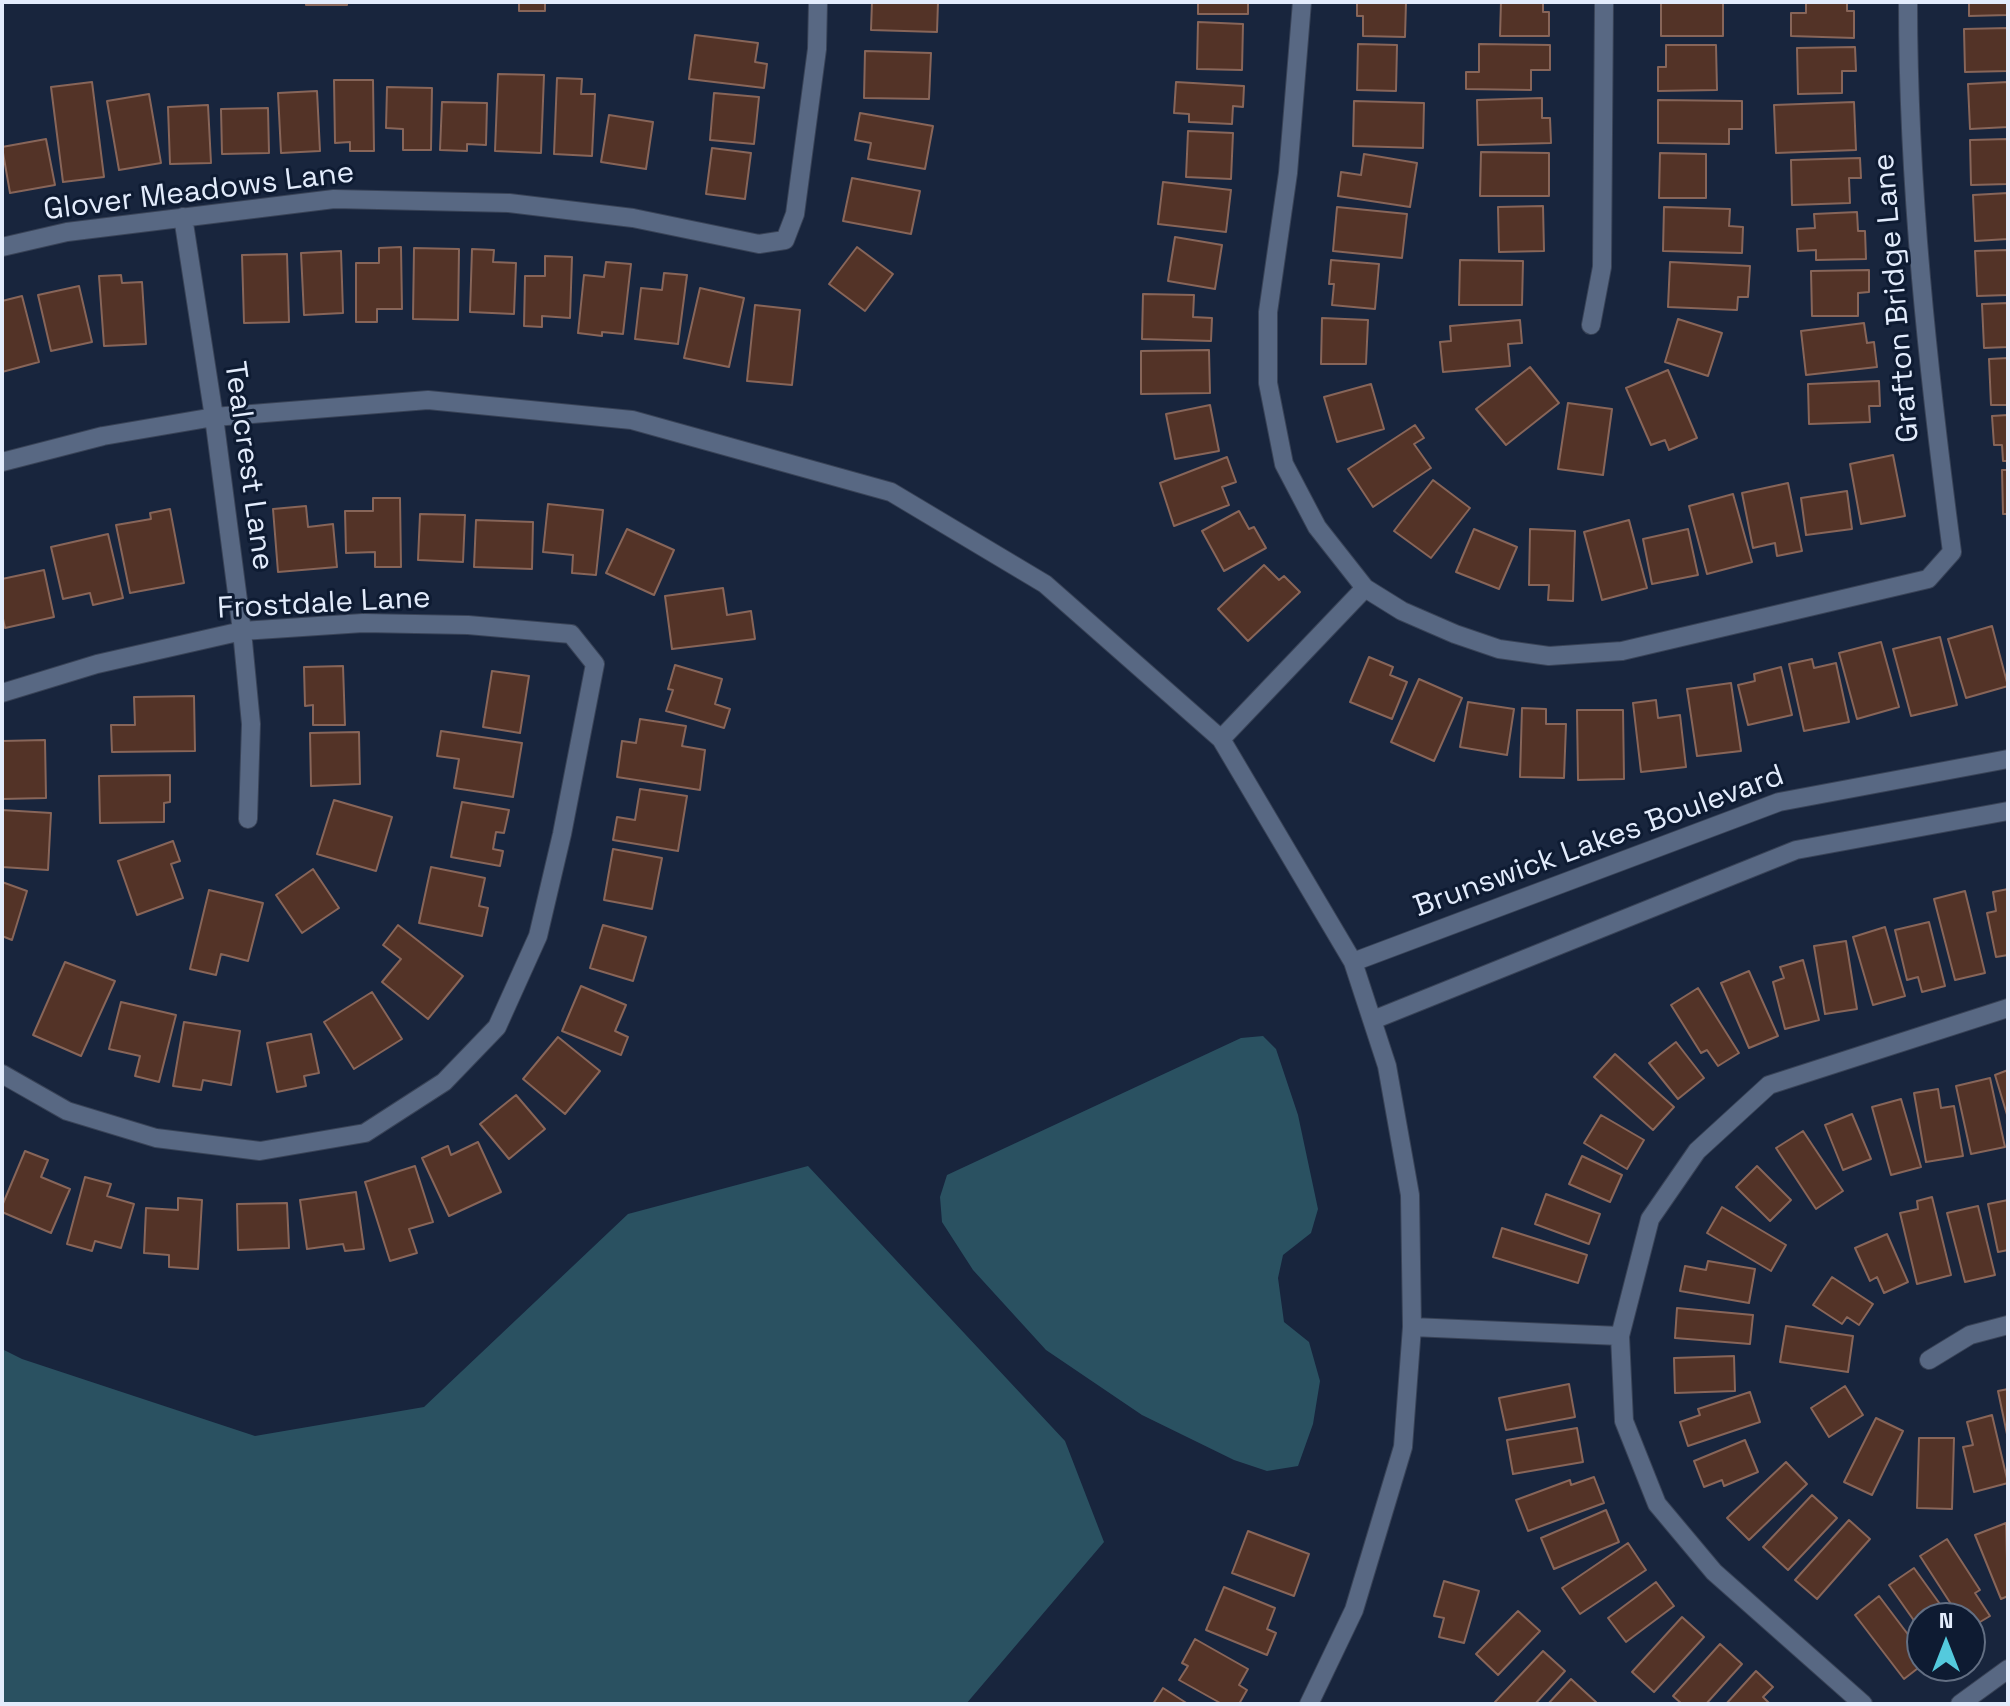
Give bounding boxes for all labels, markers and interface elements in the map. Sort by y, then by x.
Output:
street label: Grafton Bridge Lane [1866,152,1928,444]
street label: Glover Meadows Lane [42,155,356,229]
street label: Tealcrest Lane [216,359,280,573]
street label: Frostdale Lane [217,580,431,628]
street label: Brunswick Lakes Boulevard [1409,758,1789,926]
north arrow [1906,1602,1986,1682]
text: N [1939,1606,1953,1634]

